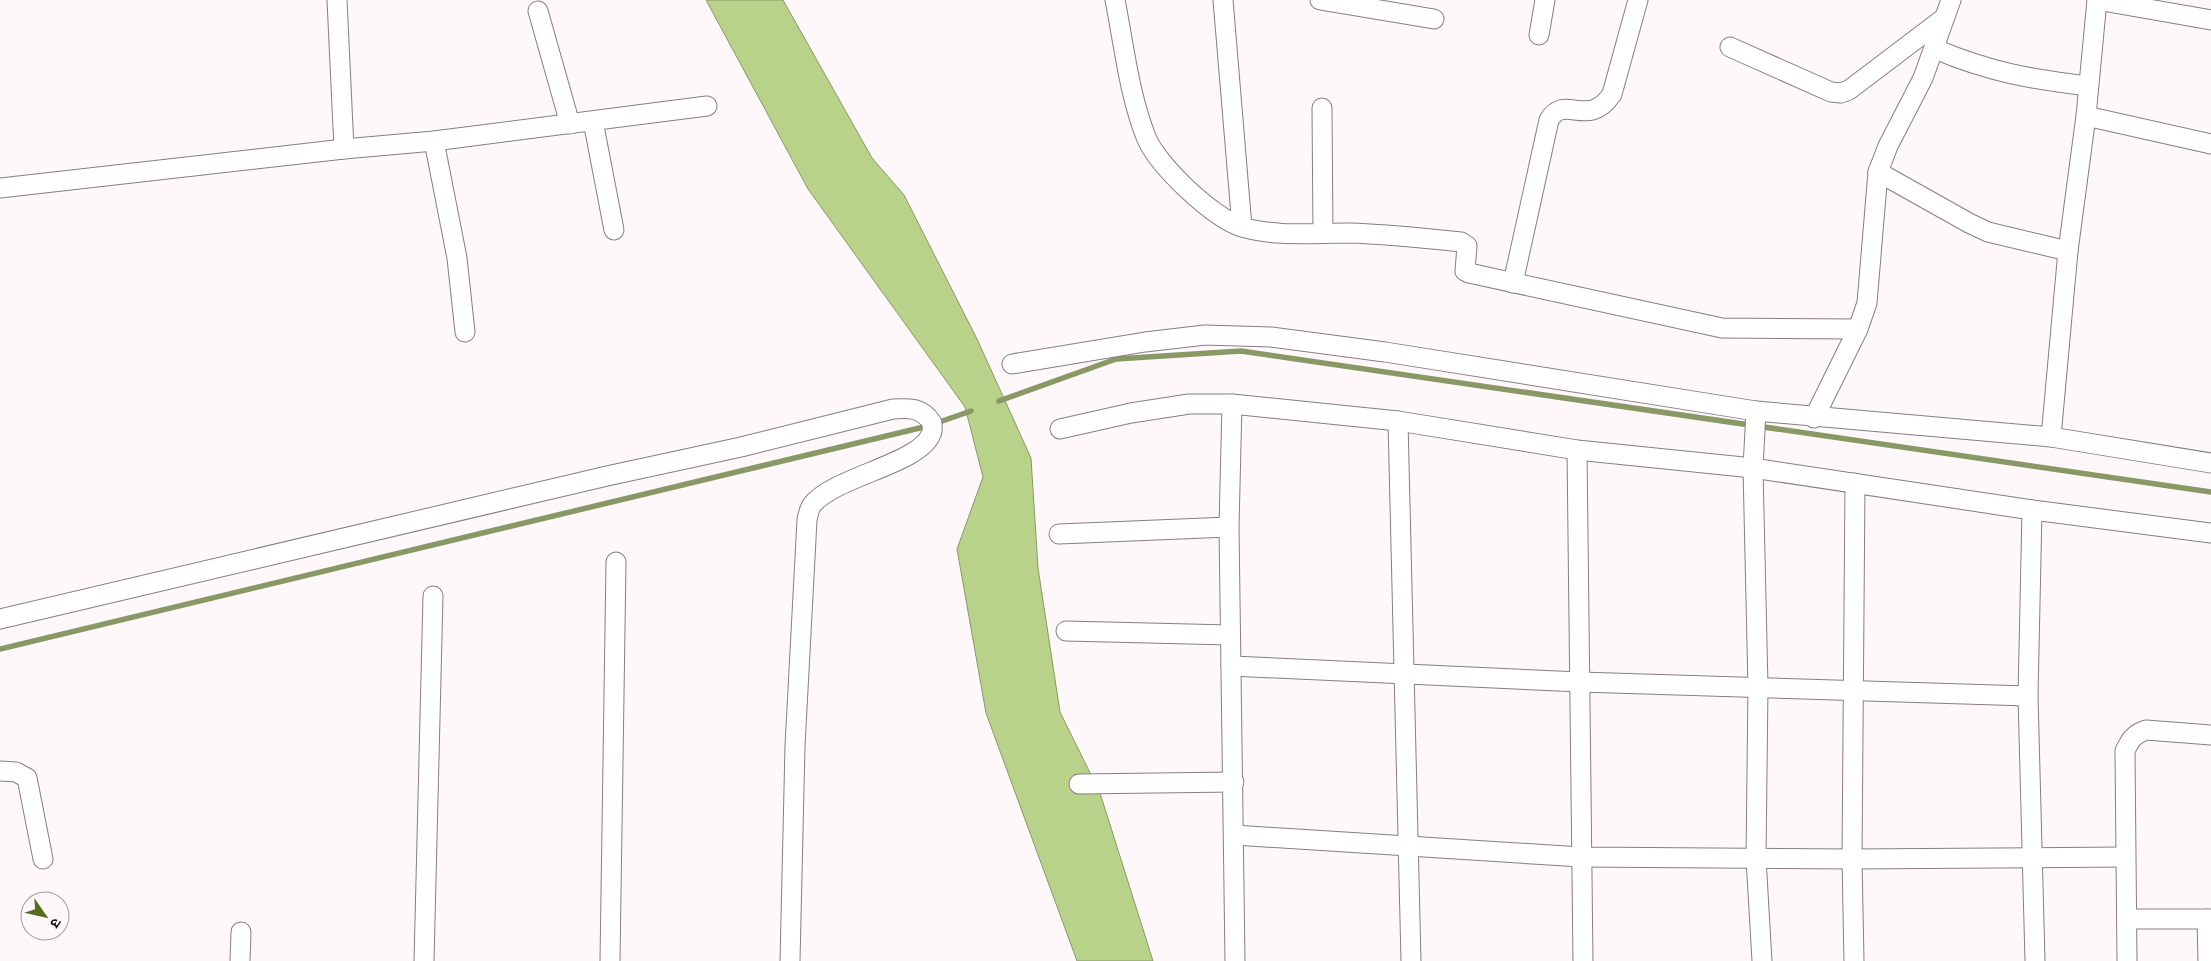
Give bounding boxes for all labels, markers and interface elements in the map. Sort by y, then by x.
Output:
north arrow [20,891,70,941]
text: उ [45,914,67,933]

